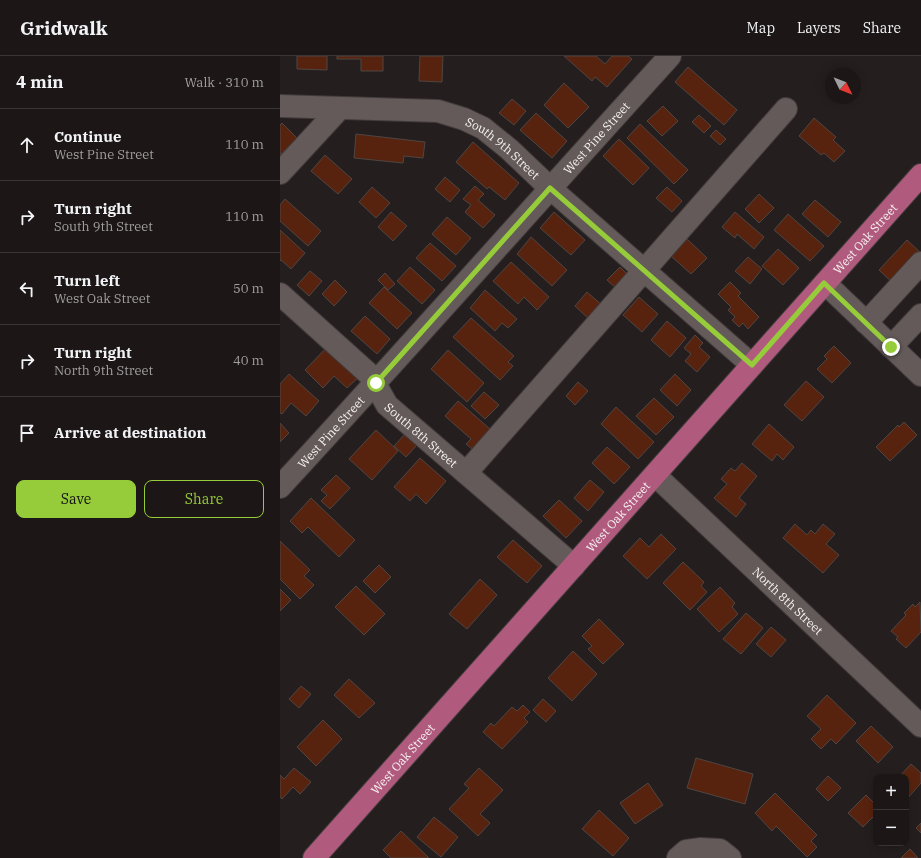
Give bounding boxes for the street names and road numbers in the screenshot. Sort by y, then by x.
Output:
street label: West Pine Street [560,98,633,177]
street label: South 9th Street [464,114,543,182]
street label: West Oak Street [830,200,900,277]
street label: West Pine Street [294,393,367,471]
street label: South 8th Street [382,399,461,470]
street label: West Oak Street [582,478,653,555]
street label: North 8th Street [750,564,827,637]
street label: West Oak Street [367,720,438,797]

